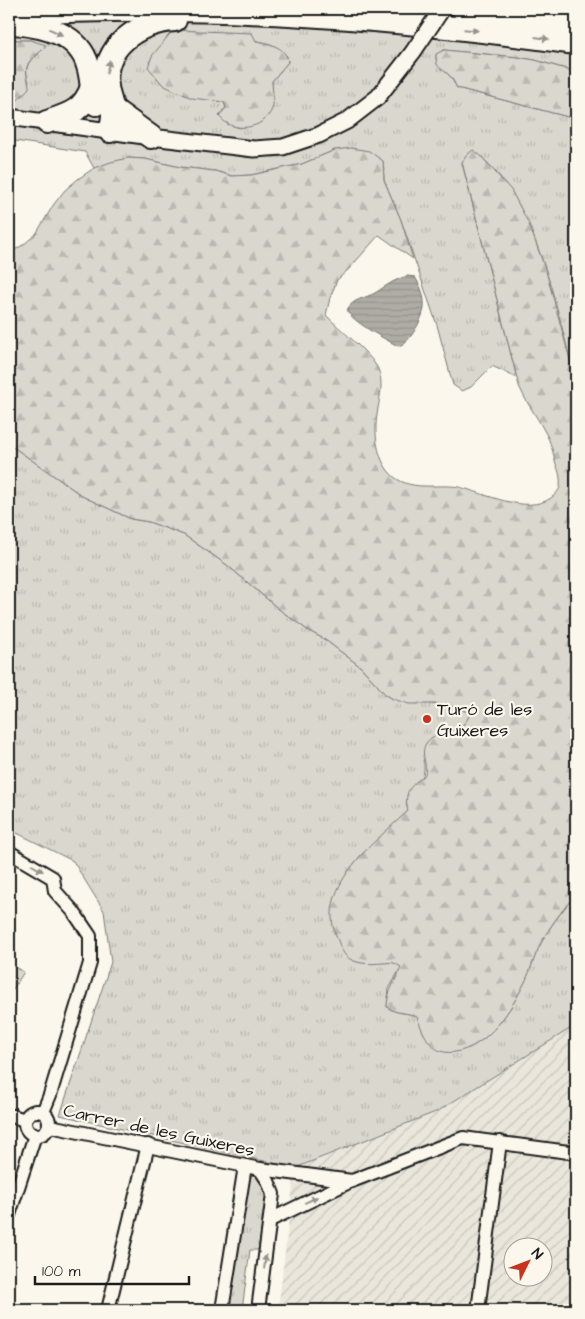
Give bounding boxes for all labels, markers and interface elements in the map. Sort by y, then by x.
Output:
one-way arrow [463,26,479,34]
one-way arrow [49,29,63,37]
one-way arrow [534,34,550,42]
one-way arrow [104,59,112,74]
place label: Turó de les Guixeres [437,697,532,743]
marker: Turó de les Guixeres [421,713,433,725]
one-way arrow [30,864,44,872]
street label: Carrer de les Guixeres [61,1098,257,1163]
one-way arrow [304,1196,318,1204]
north arrow [502,1236,552,1286]
text: N [527,1244,547,1264]
scale bar [35,1254,189,1286]
one-way arrow [261,1254,269,1270]
text: 100 m [42,1261,81,1282]

